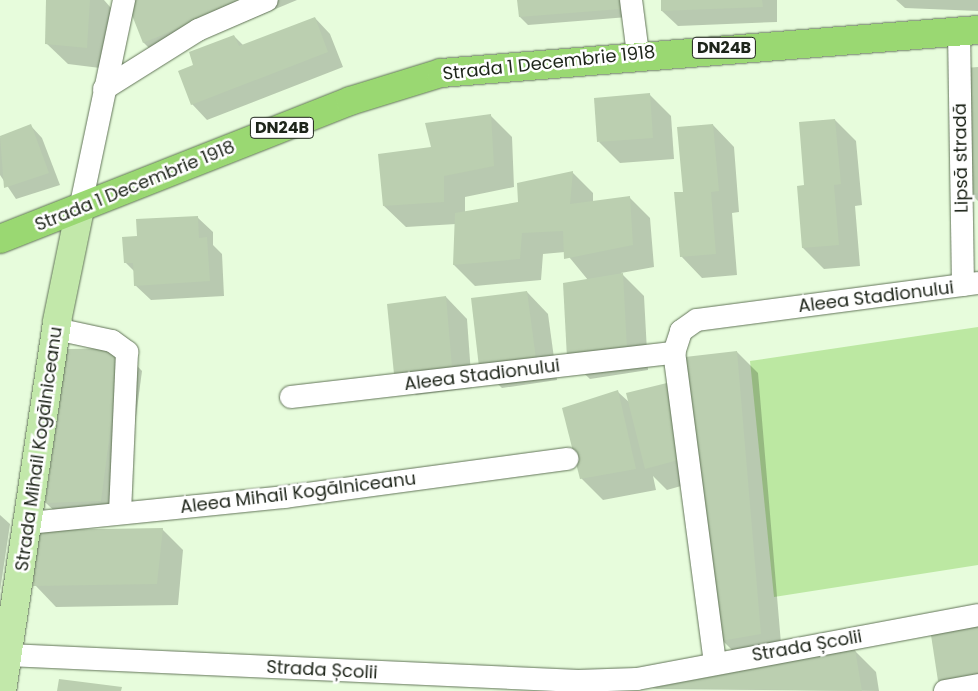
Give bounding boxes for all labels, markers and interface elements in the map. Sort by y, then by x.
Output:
road number: DN24B [692,34,756,62]
street label: Strada 1 Decembrie 1918 [442,41,656,85]
street label: Lipsă stradă [949,103,973,213]
road number: DN24B [250,115,314,142]
street label: Strada 1 Decembrie 1918 [32,136,238,236]
street label: Aleea Stadionului [797,277,955,317]
street label: Strada Mihail Kogălniceanu [11,325,67,573]
street label: Aleea Stadionului [403,355,561,395]
street label: Aleea Mihail Kogălniceanu [179,468,417,518]
street label: Strada Școlii [750,626,864,666]
street label: Strada Școlii [266,656,378,684]

